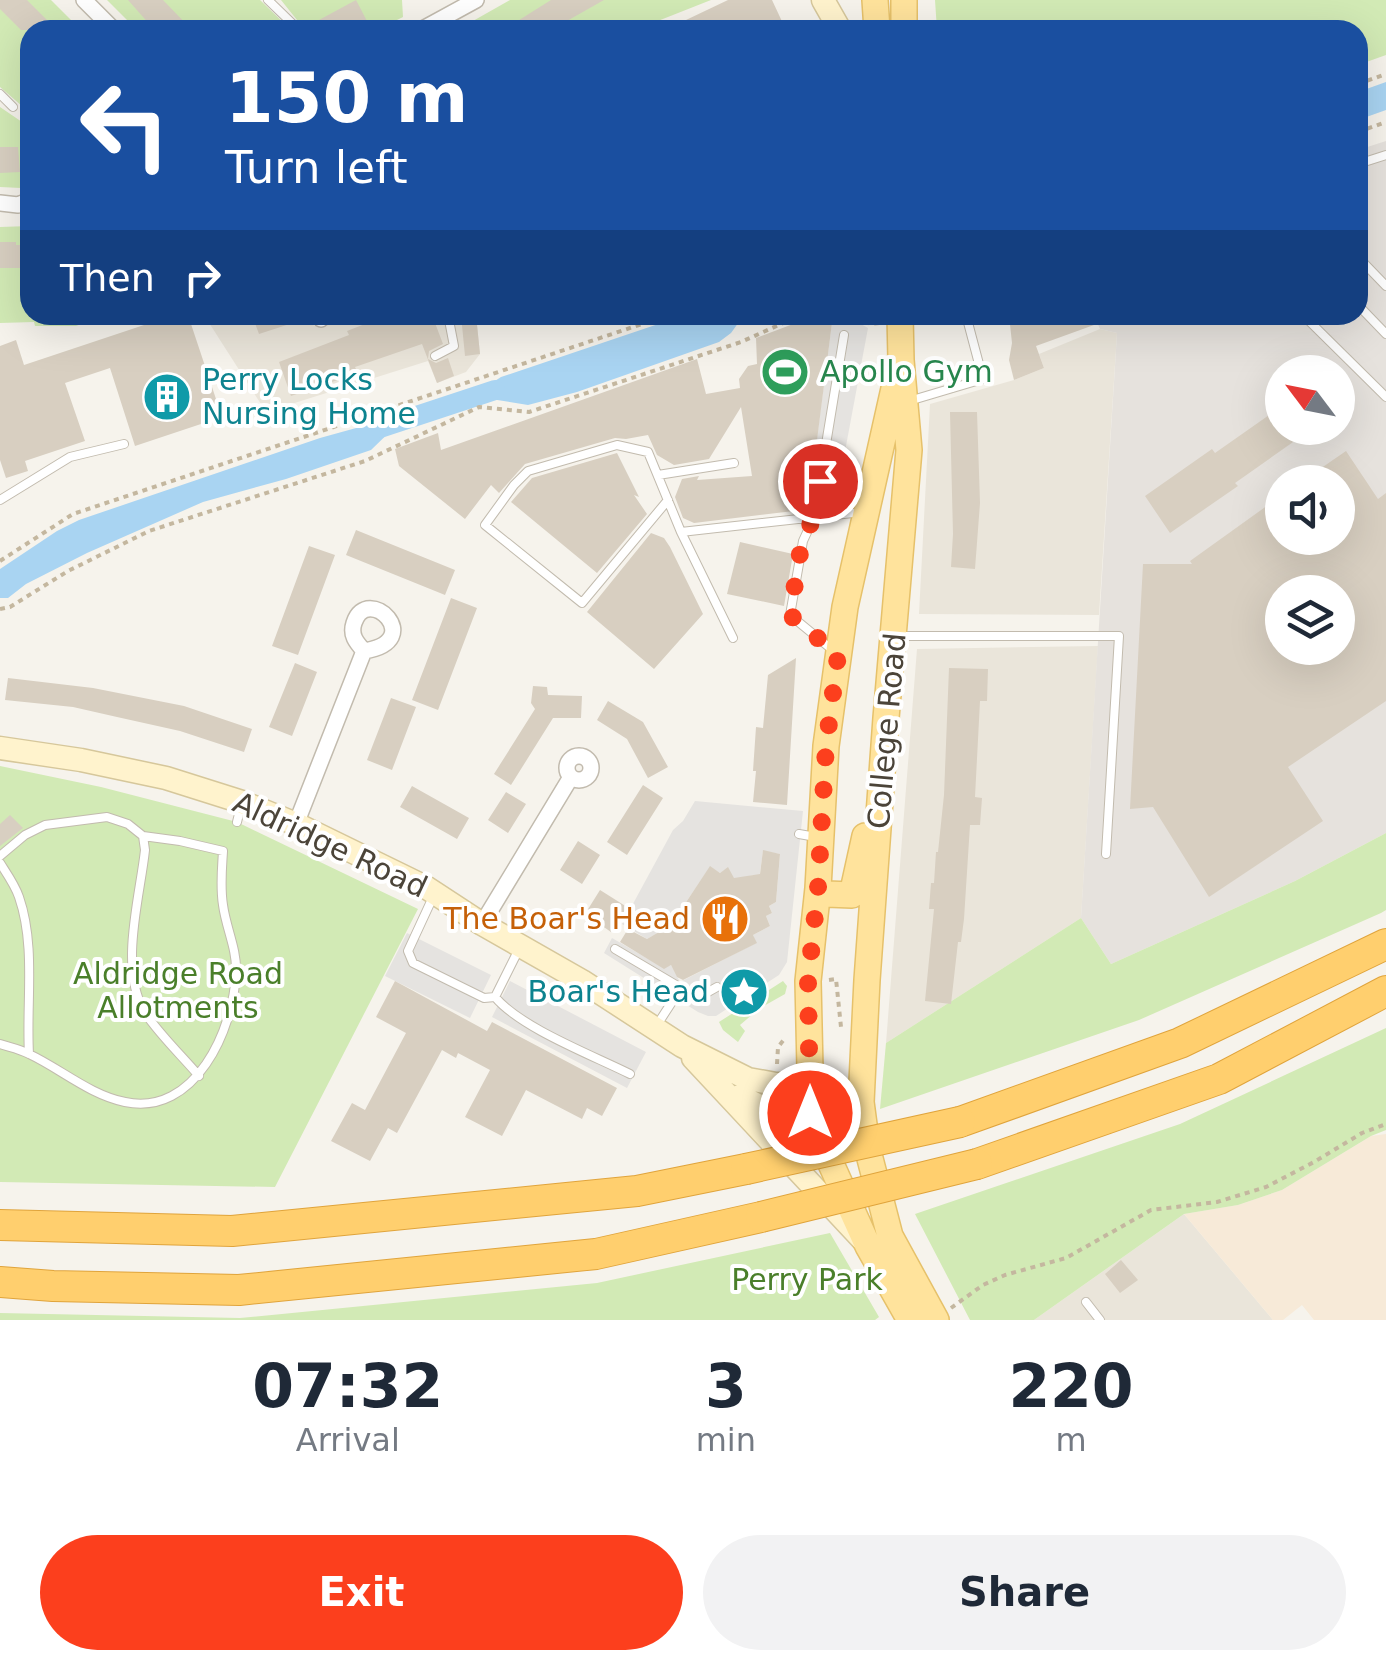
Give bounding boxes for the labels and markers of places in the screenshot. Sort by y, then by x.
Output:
sports icon: Apollo Gym [759,346,811,398]
place label: Apollo Gym [820,354,993,389]
place label: Perry Locks Nursing Home [202,362,416,431]
building icon: Perry Locks Nursing Home [141,371,193,423]
pin [778,439,863,524]
restaurant icon: The Boar's Head [699,893,751,945]
place label: The Boar's Head [442,901,690,936]
place icon: Boar's Head [718,966,770,1018]
place label: Boar's Head [527,974,709,1009]

